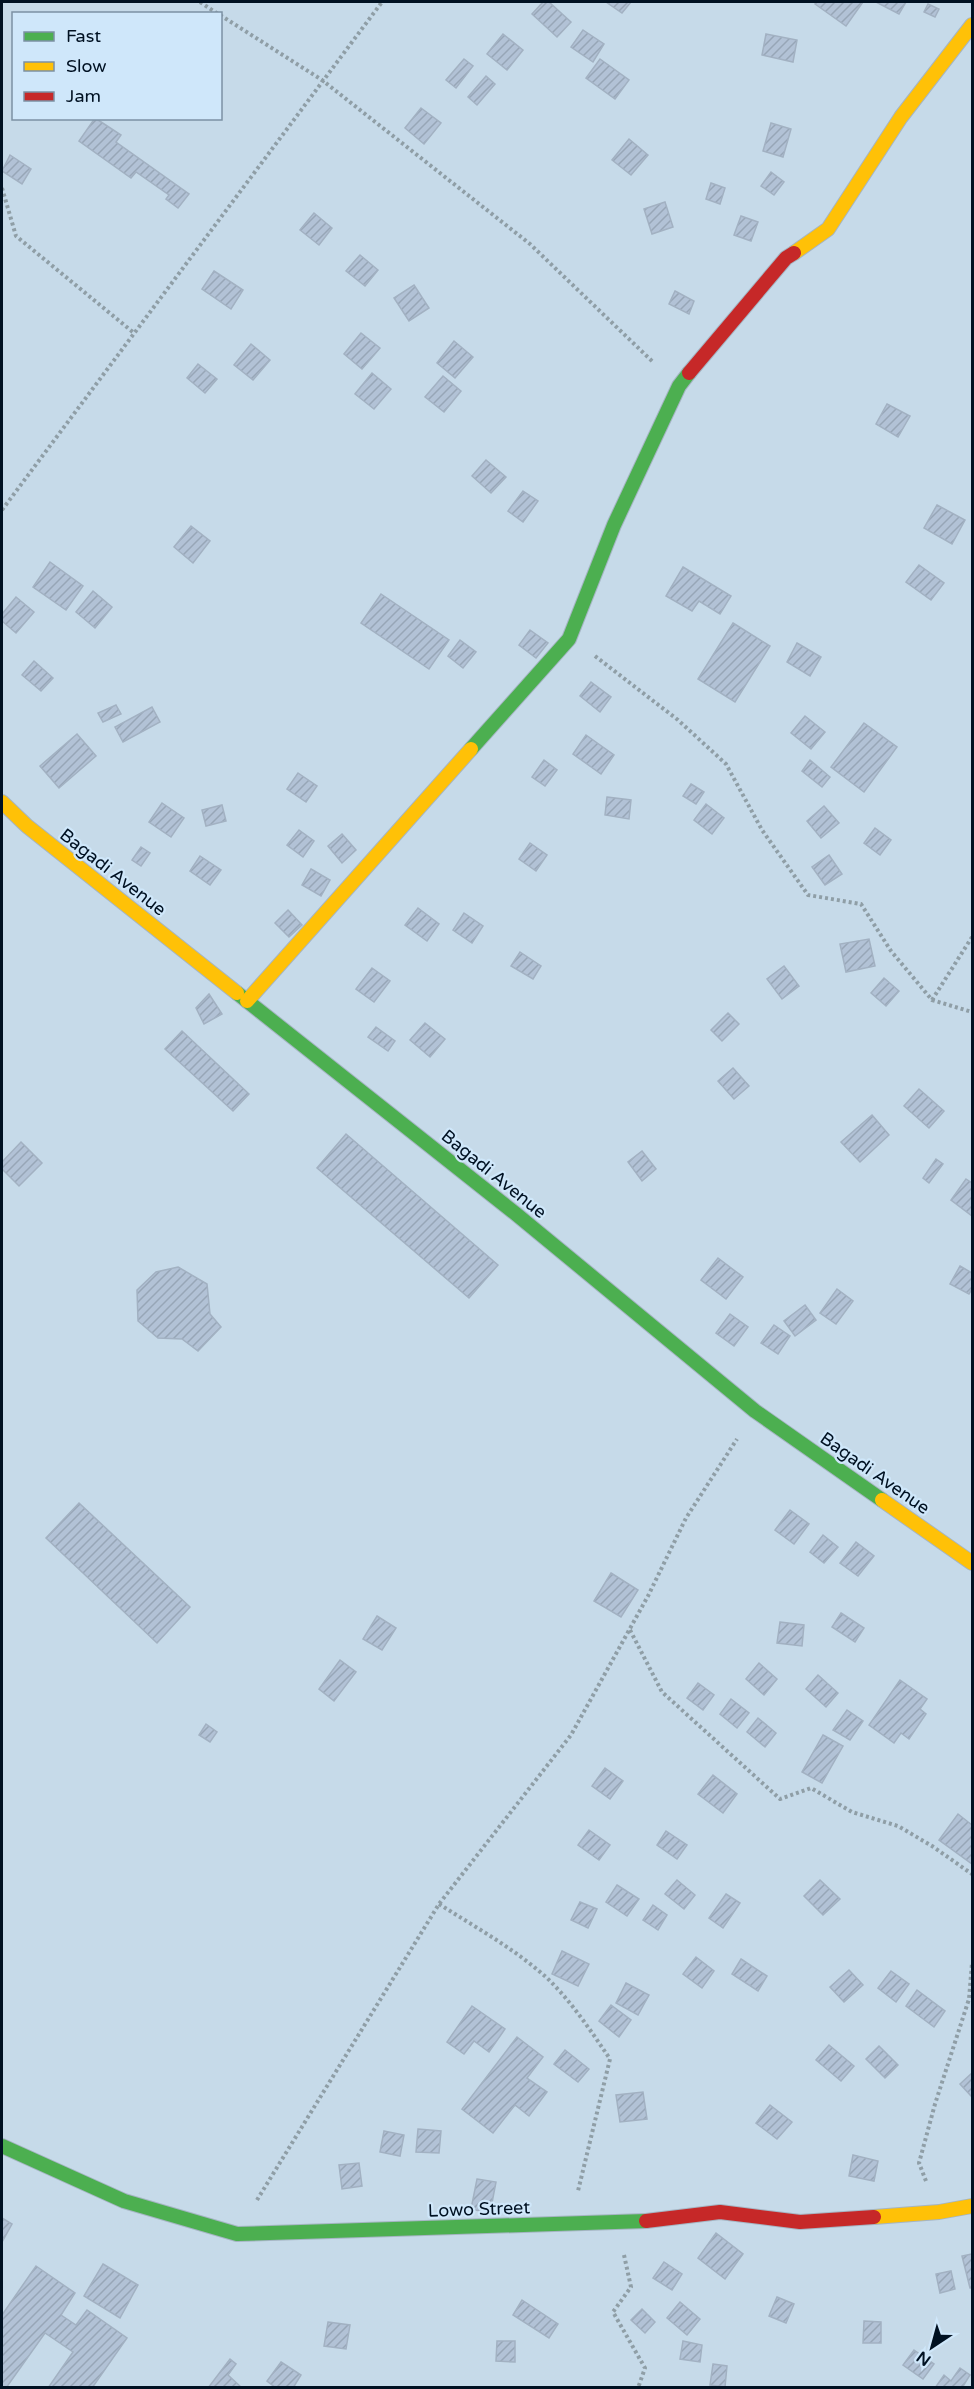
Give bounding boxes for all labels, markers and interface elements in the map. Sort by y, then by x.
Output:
legend [12,12,222,120]
text: Fast [66,25,101,47]
text: Slow [66,55,107,77]
text: Jam [66,85,101,107]
street label: Bagadi Avenue [55,824,171,920]
street label: Bagadi Avenue [437,1125,551,1223]
street label: Bagadi Avenue [816,1427,934,1519]
street label: Lowo Street [427,2196,531,2222]
north arrow [902,2317,962,2377]
text: N [913,2346,935,2370]

